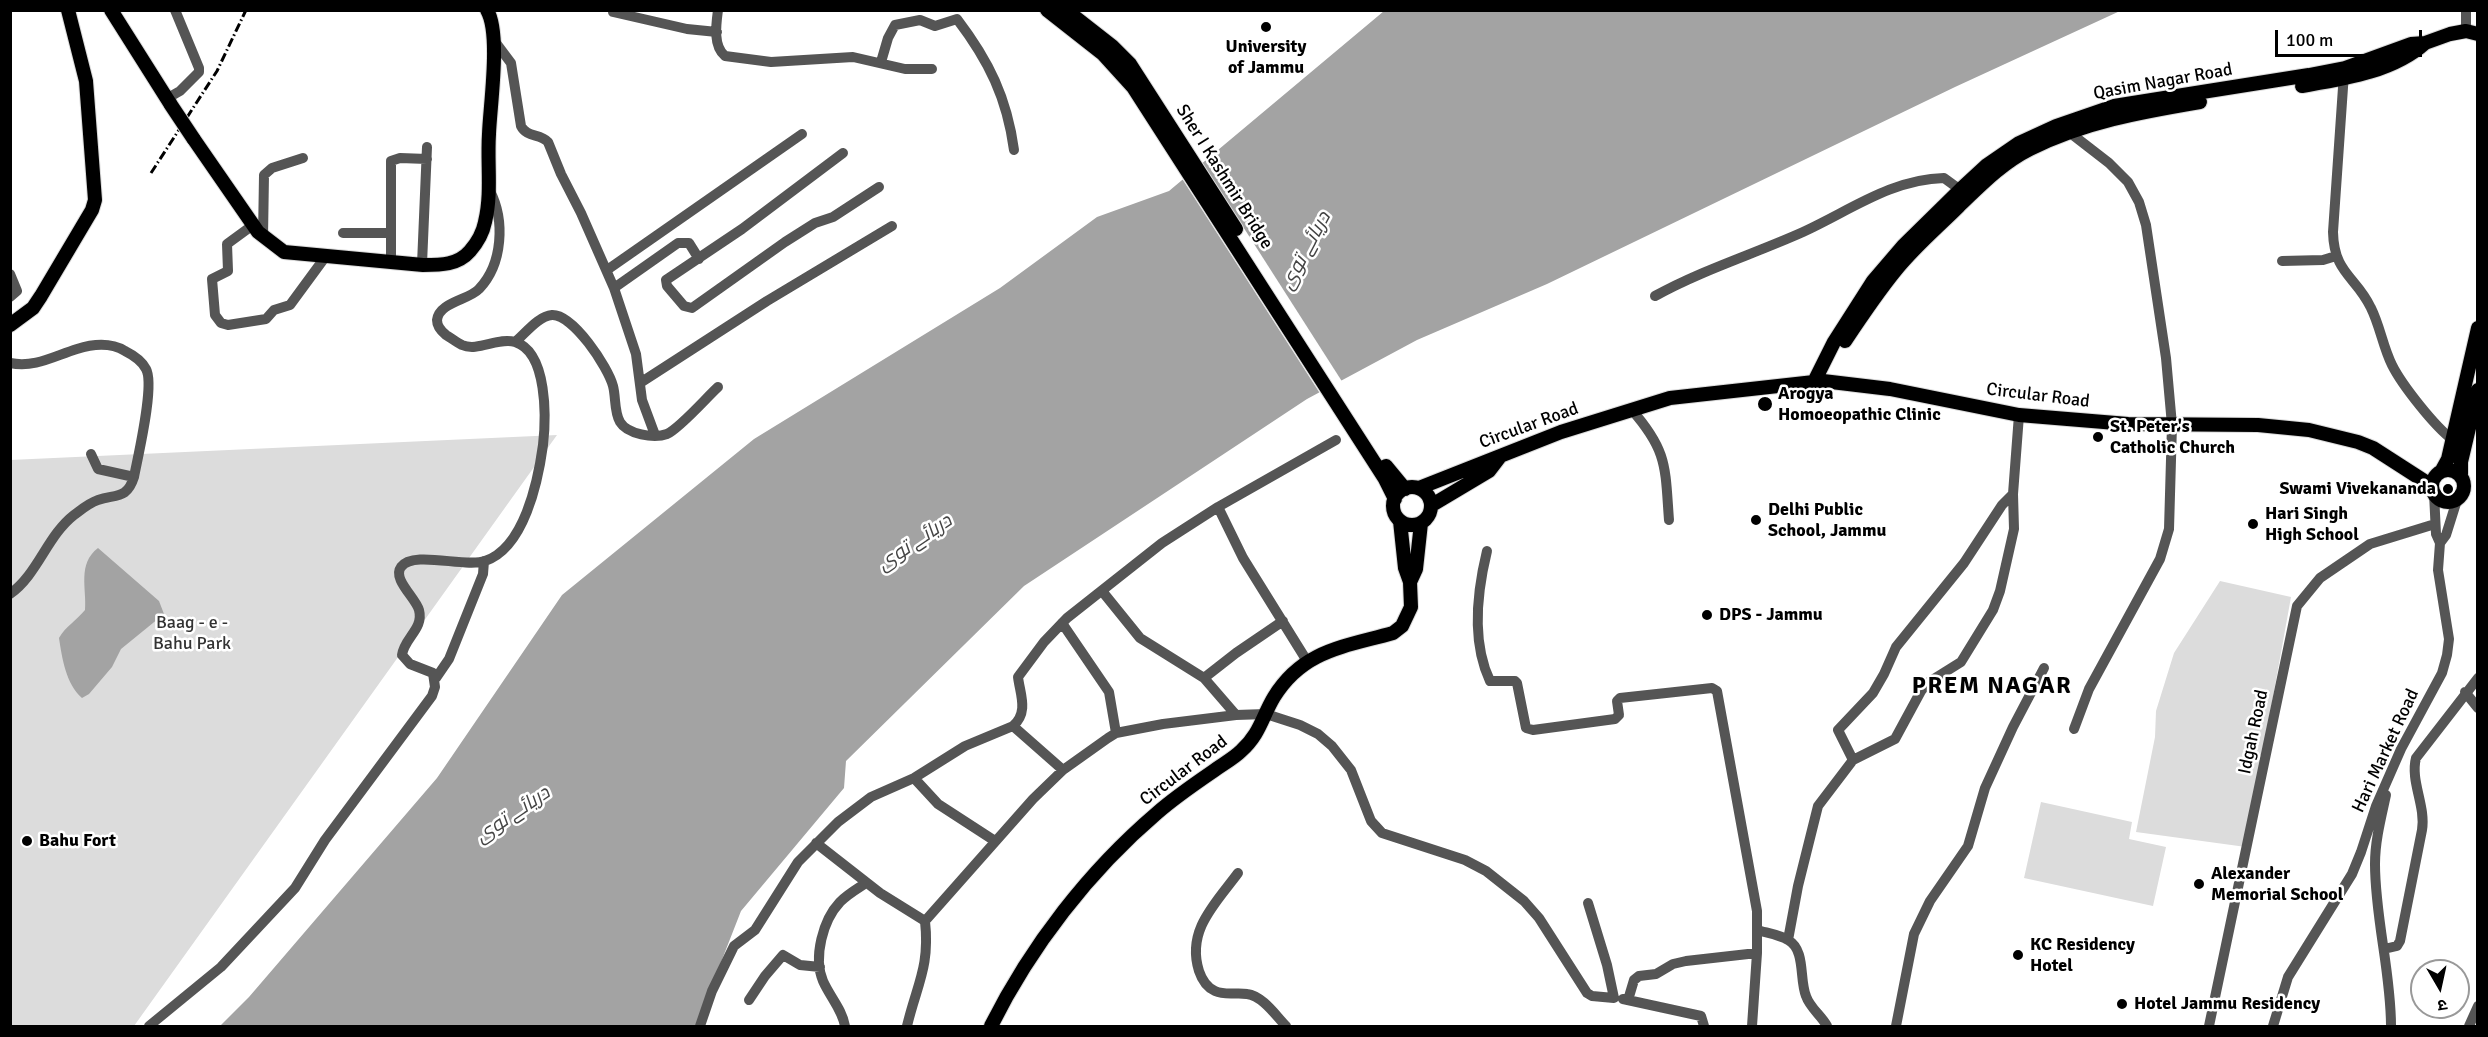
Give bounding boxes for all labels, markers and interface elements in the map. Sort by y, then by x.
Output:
scale bar [2278,18,2425,56]
marker: University of Jammu [1259,20,1273,34]
text: 100 m [2286,29,2333,51]
place label: University of Jammu [1226,36,1306,78]
street label: Qasim Nagar Road [2092,59,2234,105]
street label: Sher I Kashmir Bridge [1171,101,1277,253]
water label: دریائے توی [1275,208,1337,294]
street label: Circular Road [1985,379,2091,413]
place label: Arogya Homoeopathic Clinic [1778,383,1941,426]
marker: Arogya Homoeopathic Clinic [1756,395,1774,413]
street label: Circular Road [1476,398,1582,454]
place label: St. Peter's Catholic Church [2110,416,2235,458]
marker: St. Peter's Catholic Church [2091,430,2105,444]
place label: Swami Vivekananda [2280,478,2436,500]
marker: Swami Vivekananda [2441,482,2455,496]
place label: Delhi Public School, Jammu [1768,499,1886,542]
place label: Hari Singh High School [2265,503,2359,546]
water label: دریائے توی [873,509,957,577]
marker: Delhi Public School, Jammu [1749,513,1763,527]
marker: Hari Singh High School [2246,517,2260,531]
place label: DPS - Jammu [1719,604,1823,626]
marker: DPS - Jammu [1700,608,1714,622]
park label: Baag - e - Bahu Park [153,612,231,654]
district label: PREM NAGAR [1912,673,2072,701]
street label: Hari Market Road [2348,686,2424,816]
street label: Idgah Road [2235,688,2273,776]
street label: Circular Road [1136,731,1232,811]
water label: دریائے توی [471,781,555,849]
place label: Bahu Fort [39,830,116,852]
marker: Bahu Fort [20,834,34,848]
place label: Alexander Memorial School [2211,863,2343,906]
marker: Alexander Memorial School [2192,877,2206,891]
place label: KC Residency Hotel [2030,934,2135,976]
marker: KC Residency Hotel [2011,948,2025,962]
north arrow [2410,959,2470,1019]
place label: Hotel Jammu Residency [2134,993,2320,1015]
text: उ [2436,994,2449,1015]
marker: Hotel Jammu Residency [2115,997,2129,1011]

